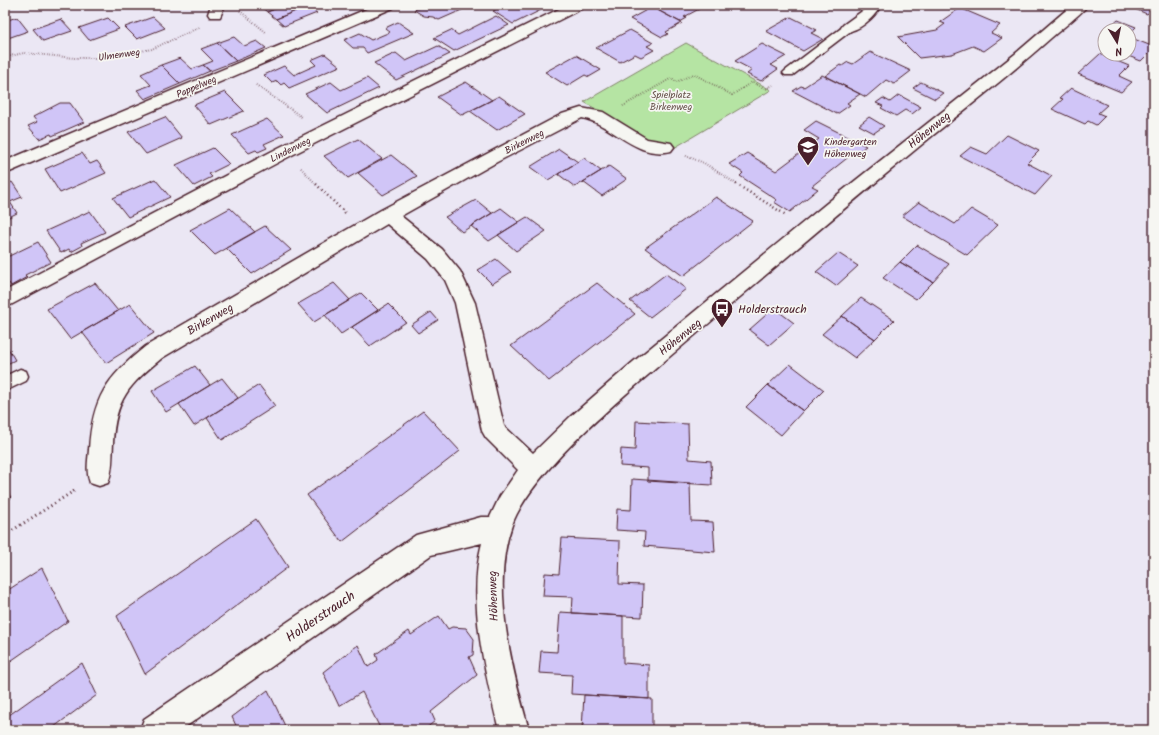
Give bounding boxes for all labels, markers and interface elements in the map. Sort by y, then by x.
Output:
north arrow [1097,22,1137,62]
text: N [1114,41,1124,60]
street label: Ulmenweg [97,44,141,66]
street label: Pappelweg [174,71,219,103]
park label: Spielplatz Birkenweg [650,87,693,115]
street label: Höhenweg [904,107,955,154]
street label: Birkenweg [502,125,547,159]
street label: Lindenweg [267,133,314,167]
school or university icon: Kindergarten Höhenweg [795,134,821,167]
place label: Kindergarten Höhenweg [824,134,877,162]
bus stop icon: Holderstrauch [709,296,735,329]
street label: Birkenweg [183,298,237,340]
place label: Holderstrauch [738,300,807,319]
street label: Höhenweg [655,314,706,361]
street label: Höhenweg [483,570,504,622]
street label: Holderstrauch [281,585,360,648]

